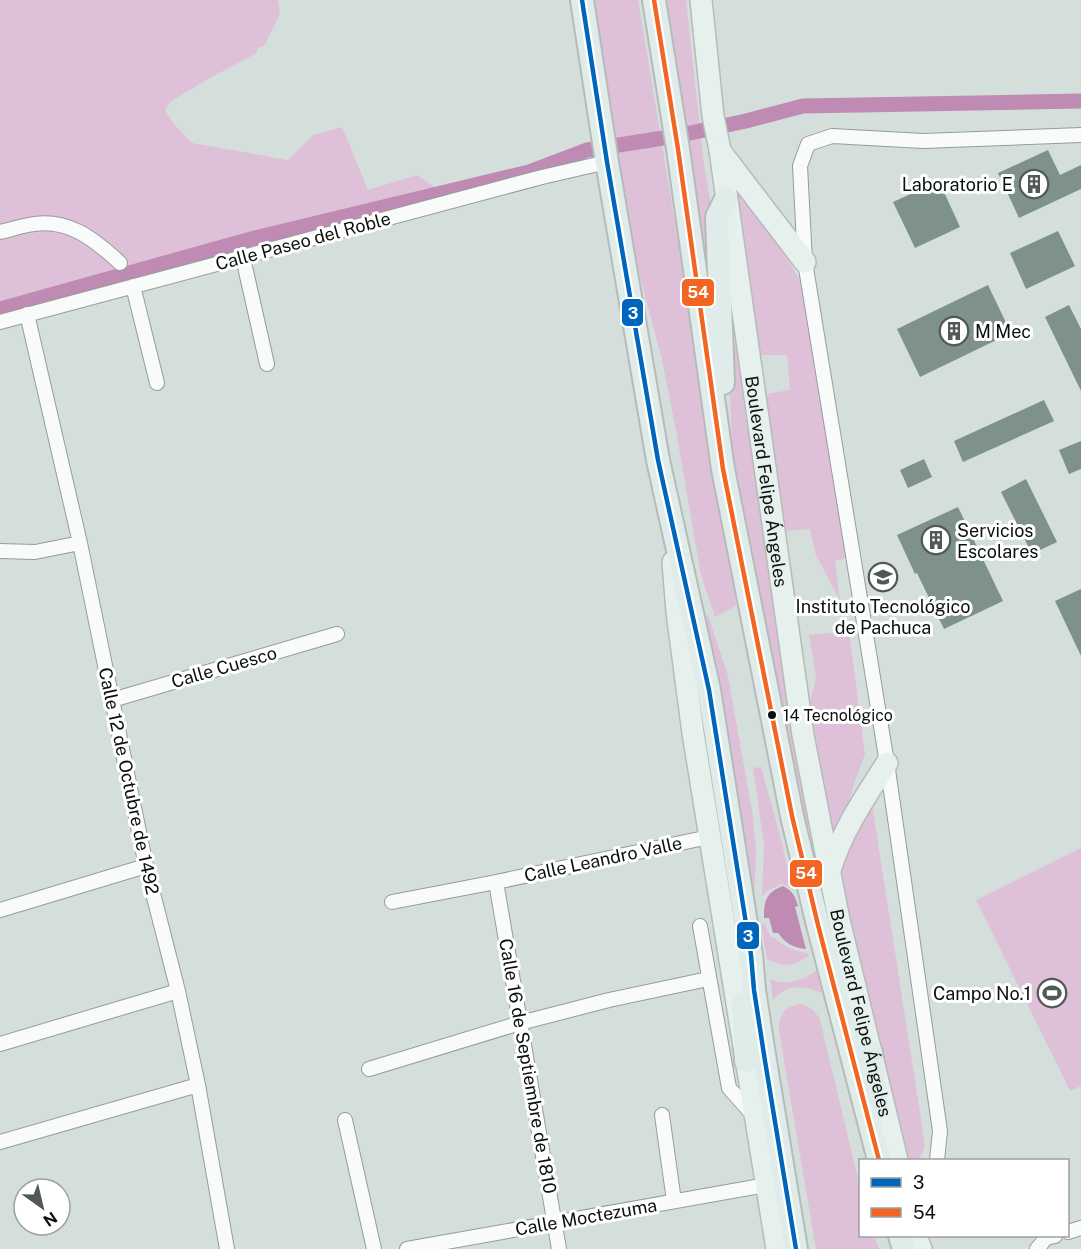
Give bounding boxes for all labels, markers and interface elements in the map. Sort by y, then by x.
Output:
building icon: Laboratorio E [1018,168,1050,200]
place label: Laboratorio E [902,174,1013,195]
street label: Calle Paseo del Roble [213,208,393,274]
line badge: 54 [681,278,715,307]
text: 54 [687,283,709,302]
line badge: 3 [621,298,644,327]
text: 3 [628,304,638,323]
building icon: M Mec [938,315,970,347]
place label: M Mec [975,321,1031,342]
street label: Boulevard Felipe Ángeles [742,374,792,588]
place label: Servicios Escolares [957,520,1038,562]
building icon: Servicios Escolares [920,524,952,556]
school or university icon: Instituto Tecnológico de Pachuca [867,561,899,593]
place label: Instituto Tecnológico de Pachuca [796,596,970,638]
street label: Calle Cuesco [169,642,279,692]
street label: Calle 12 de Octubre de 1492 [95,665,163,897]
place label: 14 Tecnológico [783,706,893,725]
marker: 14 Tecnológico [766,709,778,721]
street label: Calle Leandro Valle [522,832,684,886]
line badge: 54 [789,859,823,888]
text: 54 [795,864,817,883]
street label: Boulevard Felipe Ángeles [827,907,897,1119]
line badge: 3 [736,921,760,950]
text: 3 [743,927,753,946]
street label: Calle 16 de Septiembre de 1810 [495,937,561,1195]
sports icon: Campo No.1 [1036,977,1068,1009]
place label: Campo No.1 [933,983,1031,1004]
legend [859,1159,1069,1237]
text: 3 [913,1172,924,1193]
north arrow [12,1177,72,1237]
street label: Calle Moctezuma [513,1194,659,1240]
text: 54 [913,1202,936,1223]
text: N [40,1208,61,1230]

